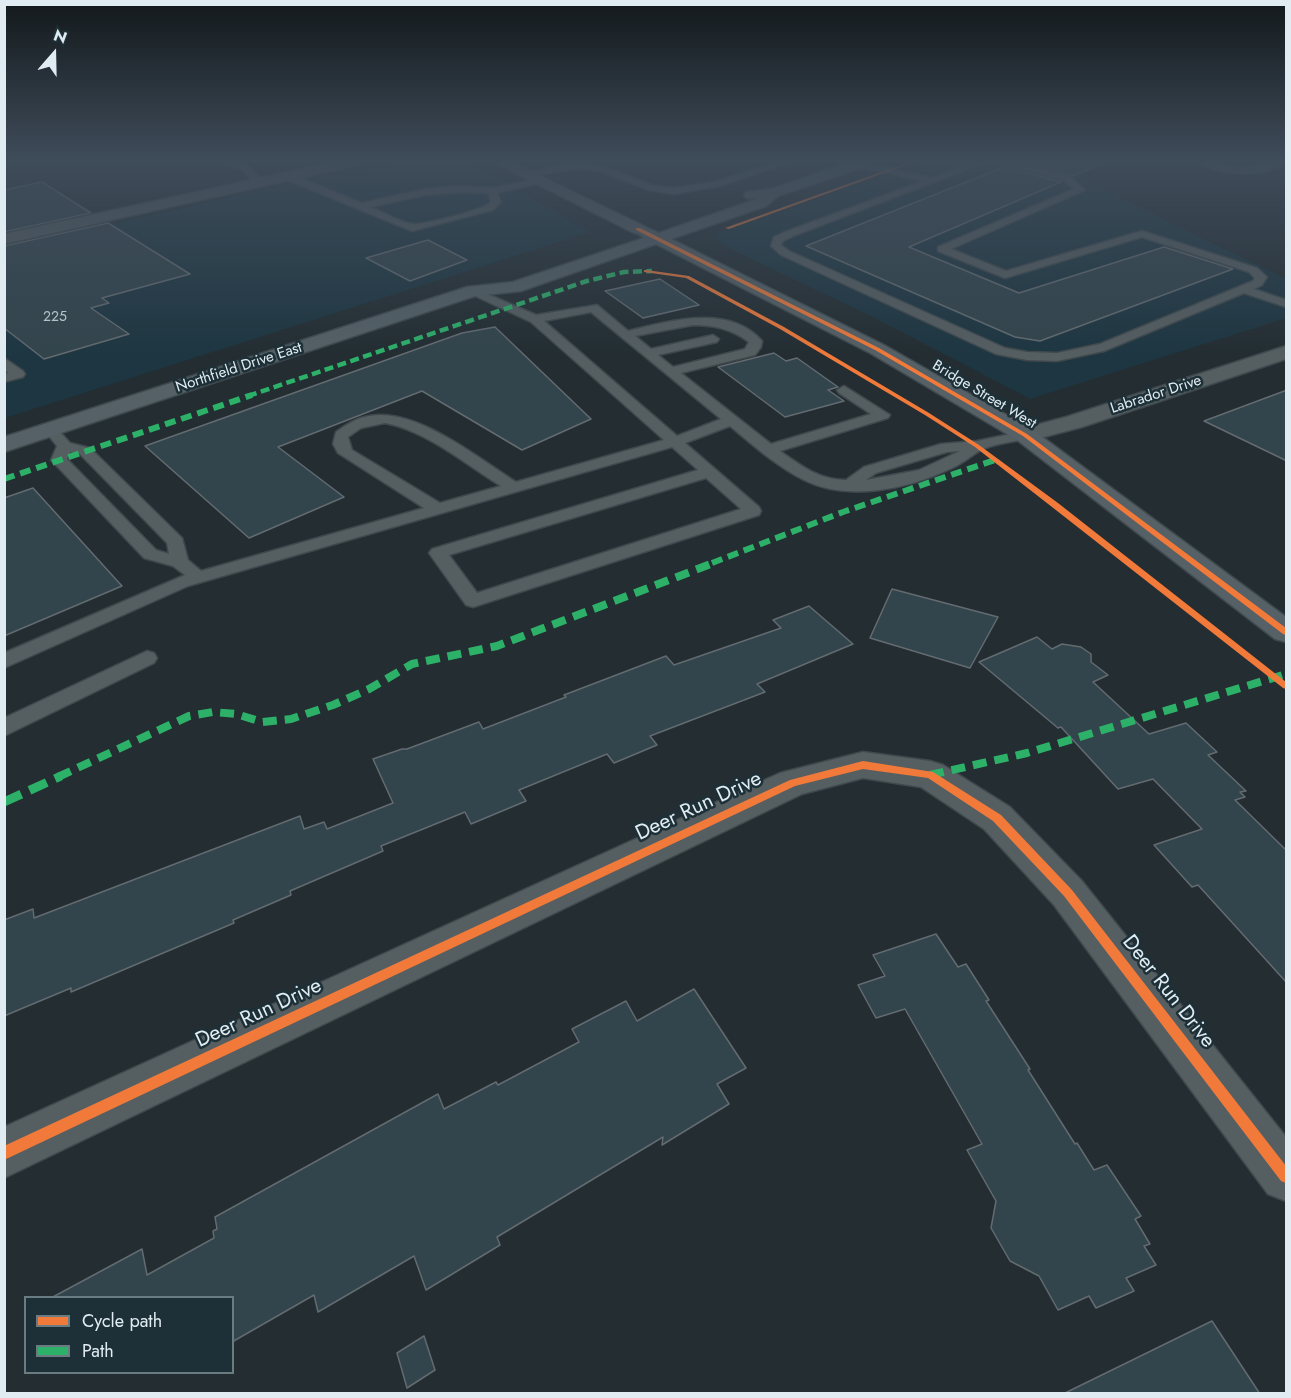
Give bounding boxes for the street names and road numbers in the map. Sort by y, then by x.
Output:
street label: Northfield Drive East [174,339,304,397]
street label: Bridge Street West [929,357,1039,433]
street label: Labrador Drive [1108,372,1204,418]
street label: Deer Run Drive [632,767,766,847]
street label: Deer Run Drive [1116,931,1220,1053]
street label: Deer Run Drive [192,974,326,1054]

